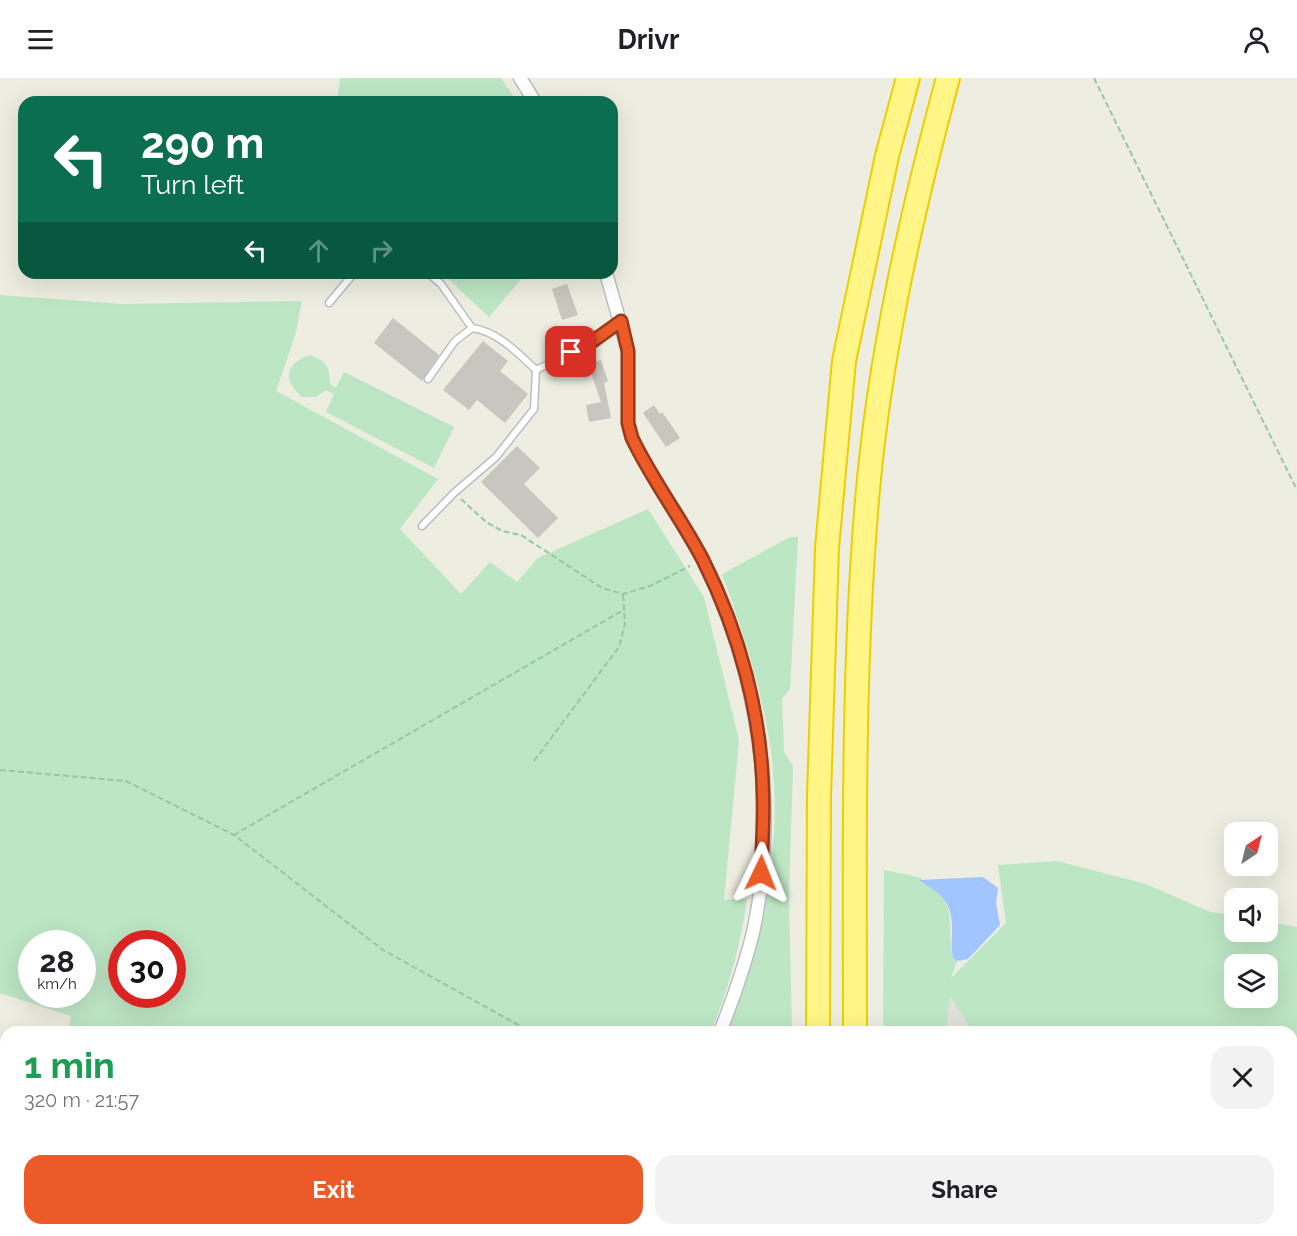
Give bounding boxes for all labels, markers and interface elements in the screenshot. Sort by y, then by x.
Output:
icon: menu [24,23,57,56]
icon: person [1240,23,1273,56]
text: Drivr [618,24,679,55]
text: 290 m [141,119,264,168]
icon: left [42,120,120,198]
text: Turn left [141,169,244,200]
icon: left [239,234,272,267]
icon: ahead [302,234,335,267]
icon: right [365,234,398,267]
pin [545,326,596,377]
icon: arrive [554,335,587,368]
north arrow [1224,822,1278,876]
map controls [1224,822,1278,1008]
position arrow [729,841,793,905]
button: sound [1224,888,1278,942]
speed limit sign: 30 [108,930,186,1008]
text: 28 [39,944,75,979]
button: layers [1224,954,1278,1008]
text: km/h [37,975,77,993]
text: 1 min [24,1044,115,1086]
button: close [1211,1046,1274,1109]
text: 320 m · 21:57 [24,1088,139,1112]
button: Exit [24,1155,643,1224]
button: Share [655,1155,1274,1224]

